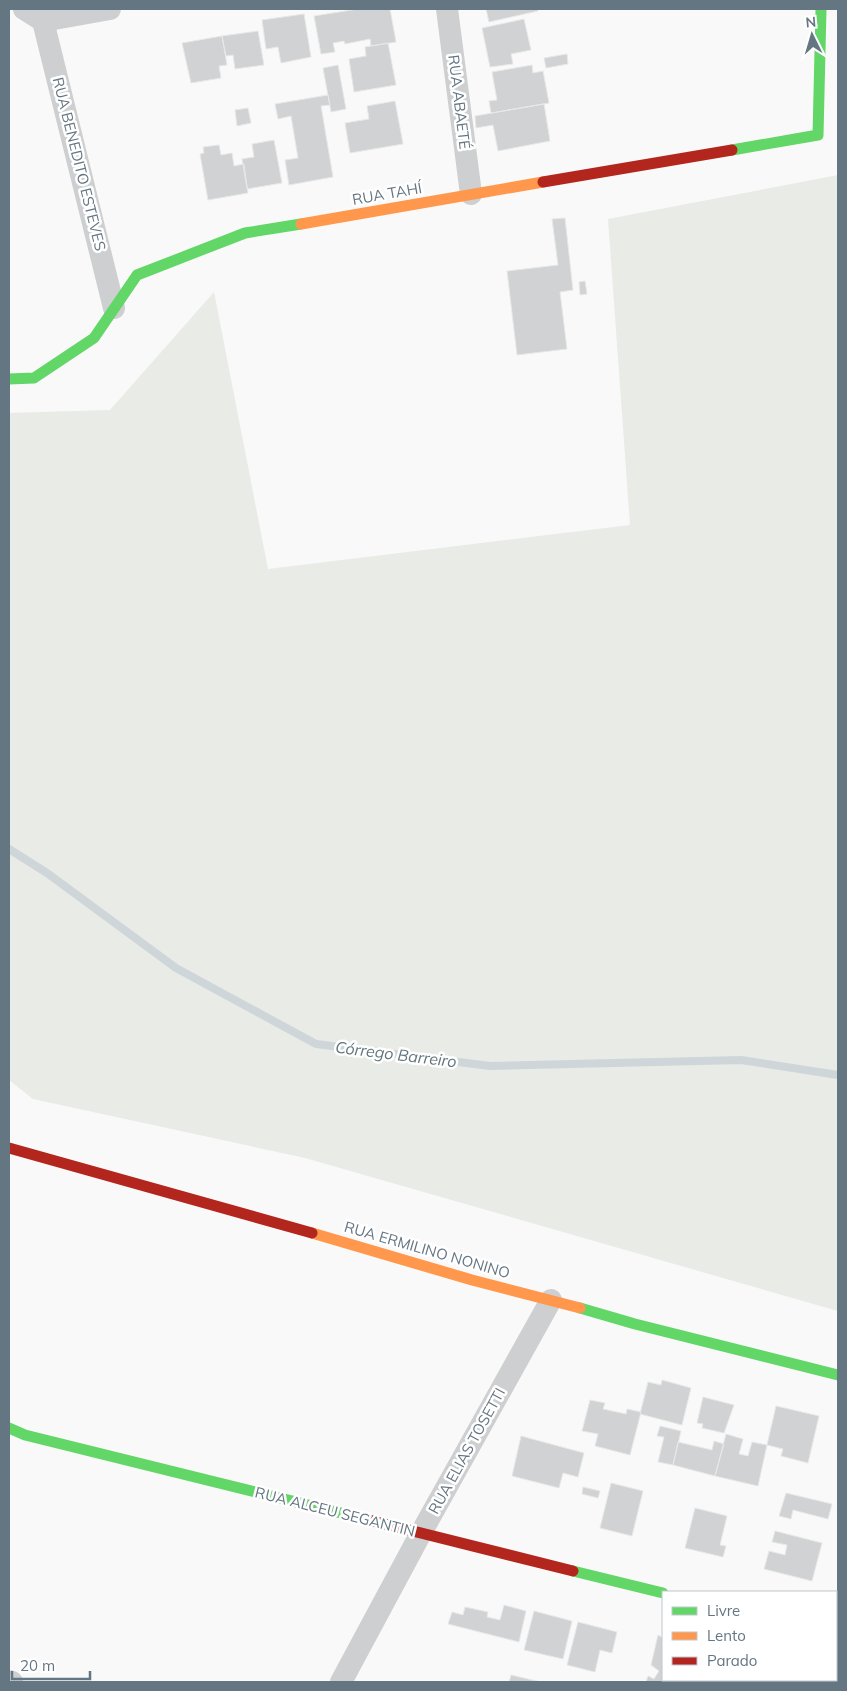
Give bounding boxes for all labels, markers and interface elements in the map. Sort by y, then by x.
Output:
north arrow [787,10,837,60]
text: N [805,13,817,31]
street label: RUA ABAETÉ [444,54,475,150]
street label: RUA BENEDITO ESTEVES [49,75,110,253]
street label: RUA TAHÍ [351,178,424,209]
water label: Córrego Barreiro [334,1037,458,1071]
street label: RUA ERMILINO NONINO [342,1217,512,1282]
street label: RUA ELIAS TOSETTI [424,1384,509,1517]
street label: RUA ALCEU SEGANTIN [253,1482,417,1541]
legend [662,1591,837,1681]
text: Livre [707,1601,740,1620]
text: Lento [707,1626,746,1645]
scale bar [12,1648,90,1680]
text: Parado [707,1651,757,1670]
text: 20 m [20,1656,55,1675]

